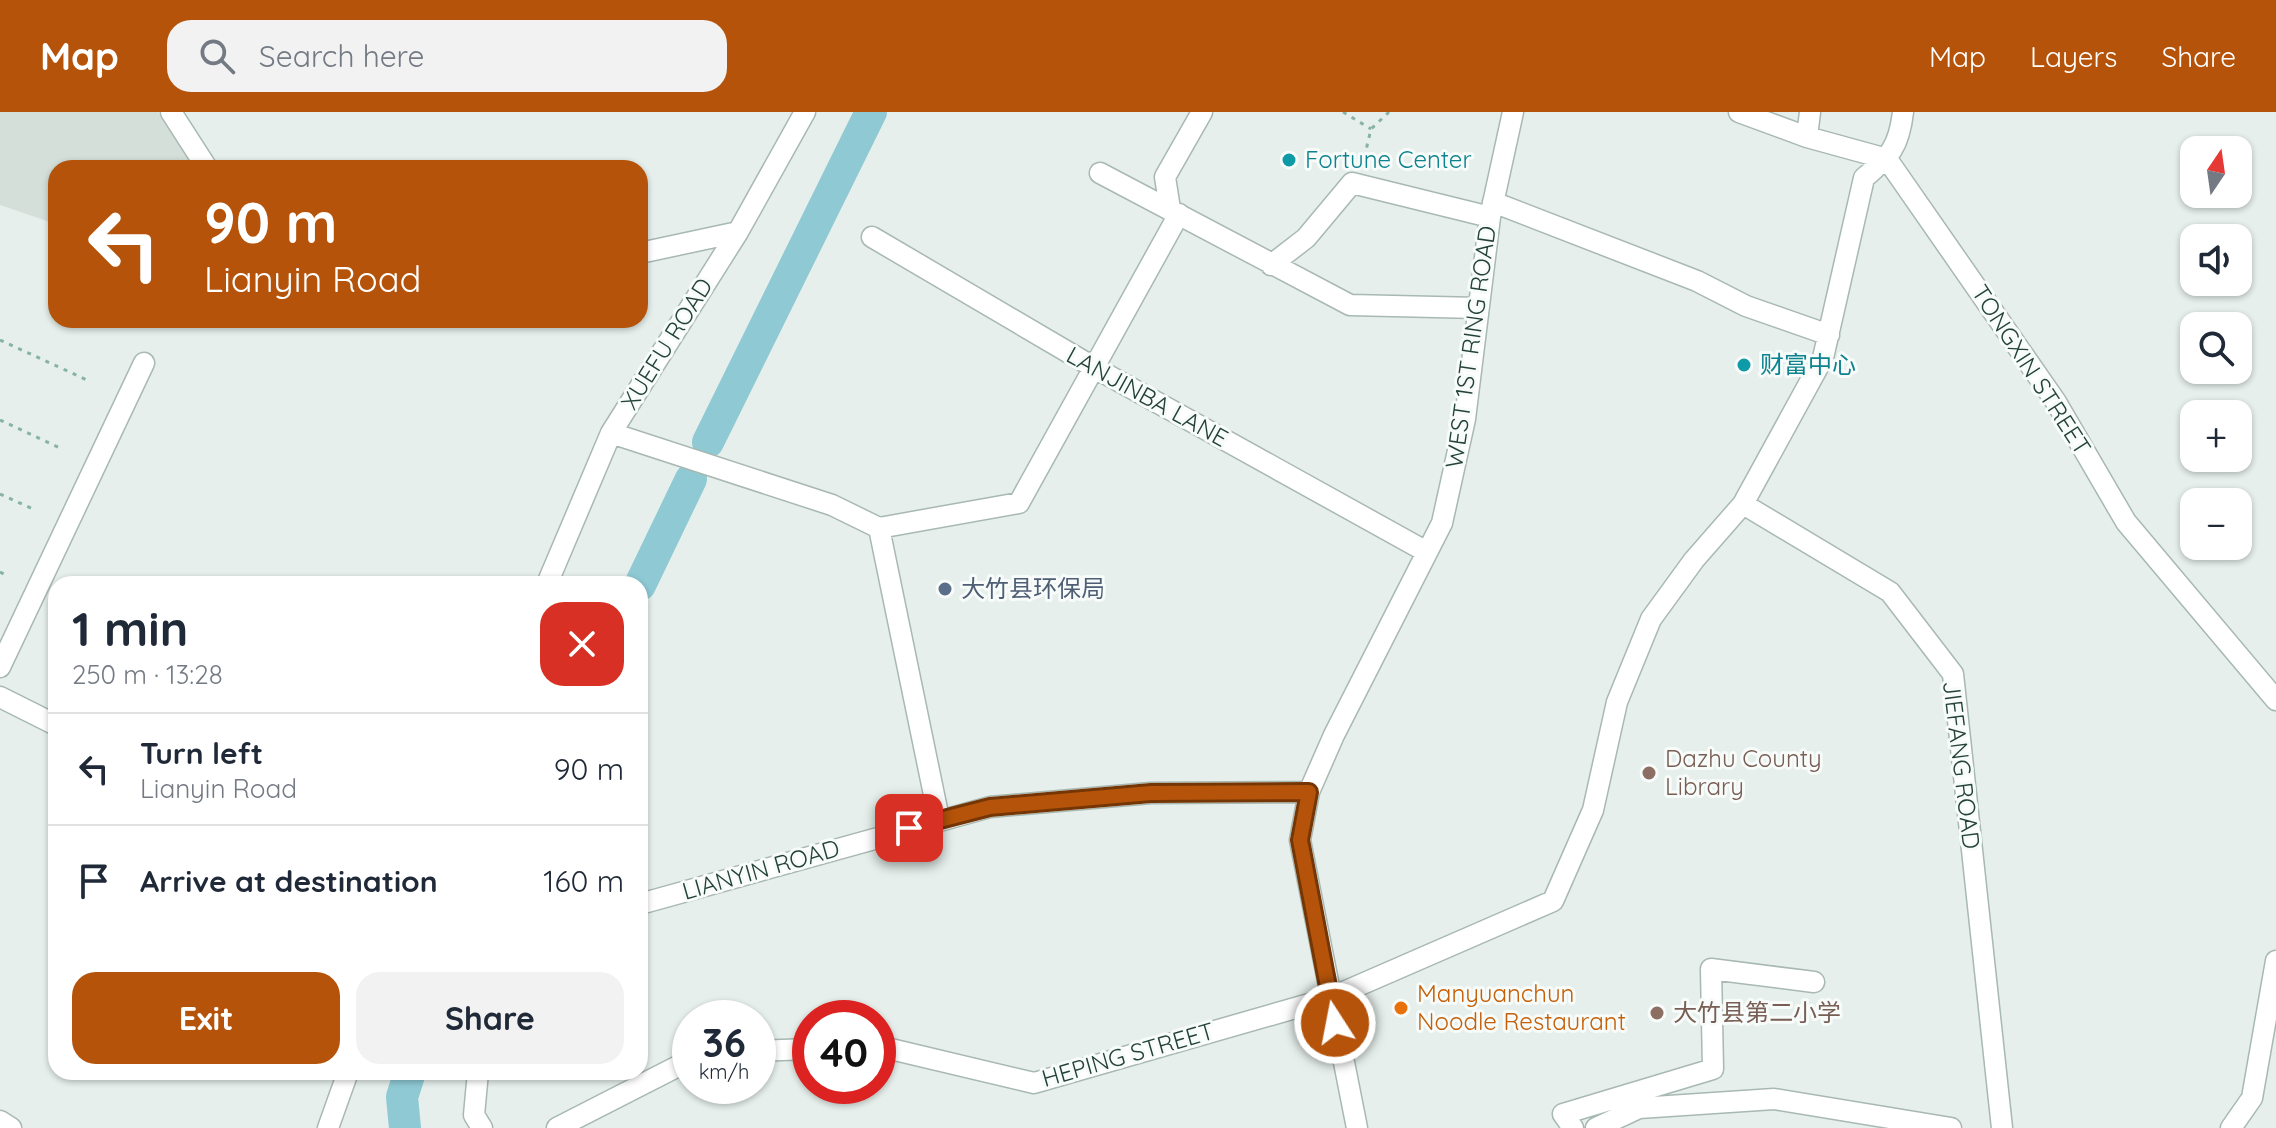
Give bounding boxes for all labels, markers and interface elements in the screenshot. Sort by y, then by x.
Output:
search box [167,20,727,92]
text: Map [40,32,119,80]
icon: search [195,34,239,78]
text: Search here [259,37,424,75]
text: Map [1929,39,1986,74]
text: Layers [2030,39,2117,74]
text: Share [2161,39,2236,74]
north arrow [2180,136,2252,208]
map controls [2180,136,2252,560]
place label: Fortune Center [1305,144,1472,174]
marker: Fortune Center [1280,151,1298,169]
text: 90 m [204,187,338,257]
icon: left [72,192,176,296]
street label: WEST 1ST RING ROAD [1438,224,1502,470]
button: sound [2180,224,2252,296]
text: Lianyin Road [204,256,421,301]
street label: XUEFU ROAD [614,272,718,415]
street label: TONGXIN STREET [1966,279,2098,460]
button: search [2180,312,2252,384]
street label: LANJINBA LANE [1061,339,1234,453]
place label: 财富中心 [1760,349,1856,379]
marker: 财富中心 [1735,356,1753,374]
button: + [2180,400,2252,472]
button: − [2180,488,2252,560]
place label: 大竹县环保局 [961,573,1105,603]
marker: 大竹县环保局 [936,580,954,598]
text: 1 min [72,598,188,658]
button: close [540,602,624,686]
text: 250 m · 13:28 [72,658,223,691]
street label: JIEFANG ROAD [1937,679,1987,851]
text: Turn left [140,734,263,772]
place label: Dazhu County Library [1665,743,1822,801]
icon: left [72,747,116,791]
text: 90 m [554,750,624,788]
marker: Dazhu County Library [1640,764,1658,782]
text: Lianyin Road [140,772,297,805]
pin [875,794,943,862]
icon: arrive [887,806,931,850]
street label: LIANYIN ROAD [679,832,843,906]
icon: arrive [72,859,116,903]
text: Arrive at destination [140,862,438,900]
text: 160 m [543,862,624,900]
button: Exit [72,972,340,1064]
button: Share [356,972,624,1064]
place label: Manyuanchun Noodle Restaurant [1417,978,1626,1036]
position arrow [1293,981,1377,1065]
place label: 大竹县第二小学 [1673,997,1841,1027]
marker: Manyuanchun Noodle Restaurant [1392,999,1410,1017]
speed limit sign: 40 [792,1000,896,1104]
marker: 大竹县第二小学 [1648,1004,1666,1022]
street label: HEPING STREET [1038,1015,1217,1093]
text: 36 [702,1017,746,1067]
text: km/h [699,1059,749,1084]

